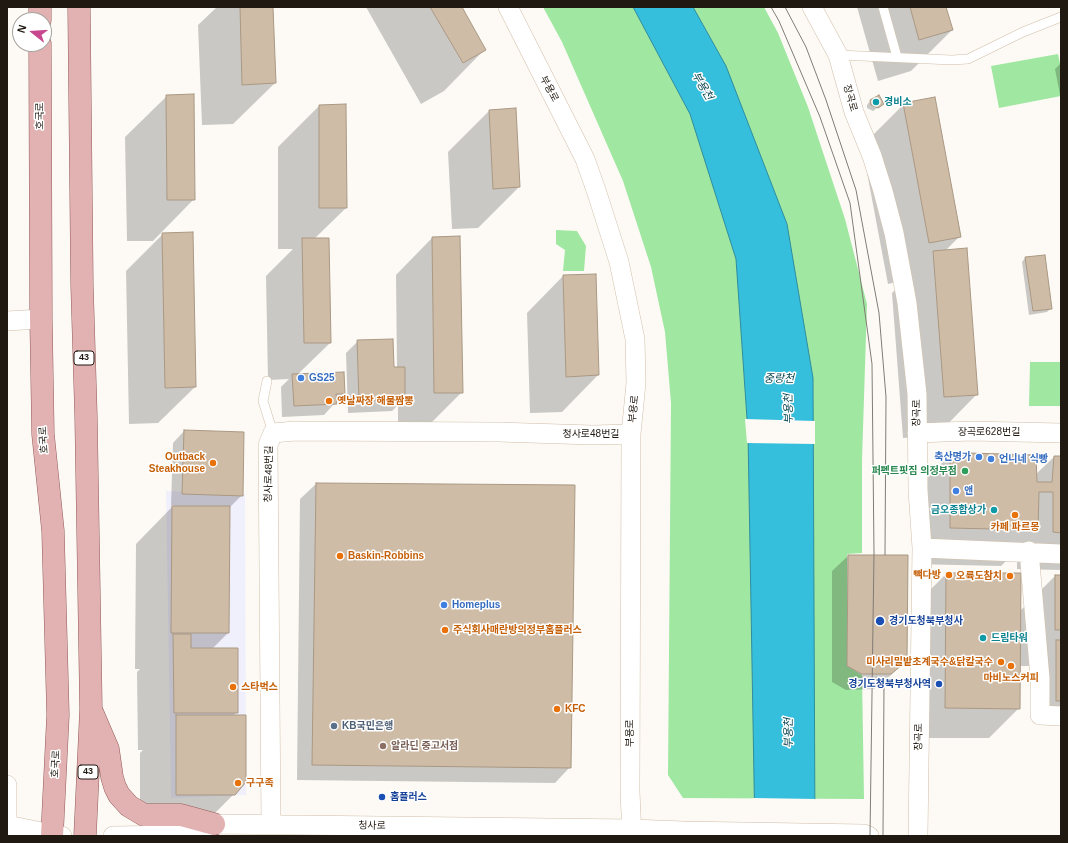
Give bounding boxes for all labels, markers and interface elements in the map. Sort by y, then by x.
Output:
north arrow [12,12,52,52]
text: N [15,23,28,34]
water label: 부용천 [689,70,715,102]
street label: 부용로 [537,74,561,104]
street label: 장곡로 [840,83,860,113]
place label: 경비소 [884,96,912,108]
marker: 경비소 [871,97,881,107]
street label: 호국로 [34,102,46,130]
road number: 43 [74,351,94,365]
place label: GS25 [309,372,335,384]
water label: 중랑천 [764,372,794,386]
marker: GS25 [296,373,306,383]
water label: 부용천 [782,394,796,424]
place label: 옛날짜장 해물짬뽕 [337,395,413,407]
street label: 부용로 [627,395,641,423]
marker: 옛날짜장 해물짬뽕 [324,396,334,406]
street label: 장곡로 [911,399,923,427]
street label: 호국로 [37,426,51,454]
street label: 장곡로628번길 [958,426,1020,438]
street label: 청사로48번길 [562,428,620,440]
street label: 청사로48번길 [263,445,275,503]
place label: Outback Steakhouse [149,451,205,474]
place label: 축산명가 [934,451,971,463]
marker: 축산명가 [974,452,984,462]
place label: 언니네 식빵 [999,453,1048,465]
marker: 언니네 식빵 [986,454,996,464]
marker: Outback Steakhouse [208,458,218,468]
place label: 퍼펙트핏짐 의정부점 [871,465,957,477]
marker: 퍼펙트핏짐 의정부점 [960,466,970,476]
place label: 앤 [964,485,973,497]
marker: 앤 [951,486,961,496]
place label: 금오종합상가 [931,504,986,516]
marker: 금오종합상가 [989,505,999,515]
marker: 카페 파르몽 [1010,510,1020,520]
place label: 카페 파르몽 [991,521,1039,533]
place label: Baskin-Robbins [348,550,424,562]
marker: Baskin-Robbins [335,551,345,561]
place label: 빽다방 [913,569,941,581]
marker: 빽다방 [944,570,954,580]
place label: 오륙도참치 [956,570,1002,582]
marker: 오륙도참치 [1005,571,1015,581]
place label: Homeplus [452,599,500,611]
marker: Homeplus [439,600,449,610]
marker: 경기도청북부청사 [874,615,886,627]
place label: 경기도청북부청사 [889,615,963,627]
place label: 주식회사매란방의정부홈플러스 [453,624,582,636]
marker: 주식회사매란방의정부홈플러스 [440,625,450,635]
place label: 드림타워 [991,632,1028,644]
marker: 드림타워 [978,633,988,643]
place label: 미사리밀밭초계국수&닭칼국수 [866,656,993,668]
marker: 미사리밀밭초계국수&닭칼국수 [996,657,1006,667]
marker: 마비노스커피 [1006,661,1016,671]
place label: 마비노스커피 [983,672,1039,684]
place label: 경기도청북부청사역 [848,678,931,690]
marker: 경기도청북부청사역 [934,679,944,689]
place label: 스타벅스 [241,681,278,693]
marker: 스타벅스 [228,682,238,692]
place label: KFC [565,703,586,715]
marker: KFC [552,704,562,714]
water label: 부용천 [782,718,796,748]
street label: 부용로 [624,719,636,747]
place label: KB국민은행 [342,720,393,732]
marker: KB국민은행 [329,721,339,731]
street label: 장곡로 [913,723,925,751]
place label: 알라딘 중고서점 [391,740,458,752]
marker: 알라딘 중고서점 [378,741,388,751]
street label: 호국로 [49,750,63,778]
road number: 43 [78,765,98,779]
place label: 구구족 [246,777,274,789]
marker: 구구족 [233,778,243,788]
place label: 홈플러스 [390,791,427,803]
marker: 홈플러스 [377,792,387,802]
street label: 청사로 [358,820,386,832]

